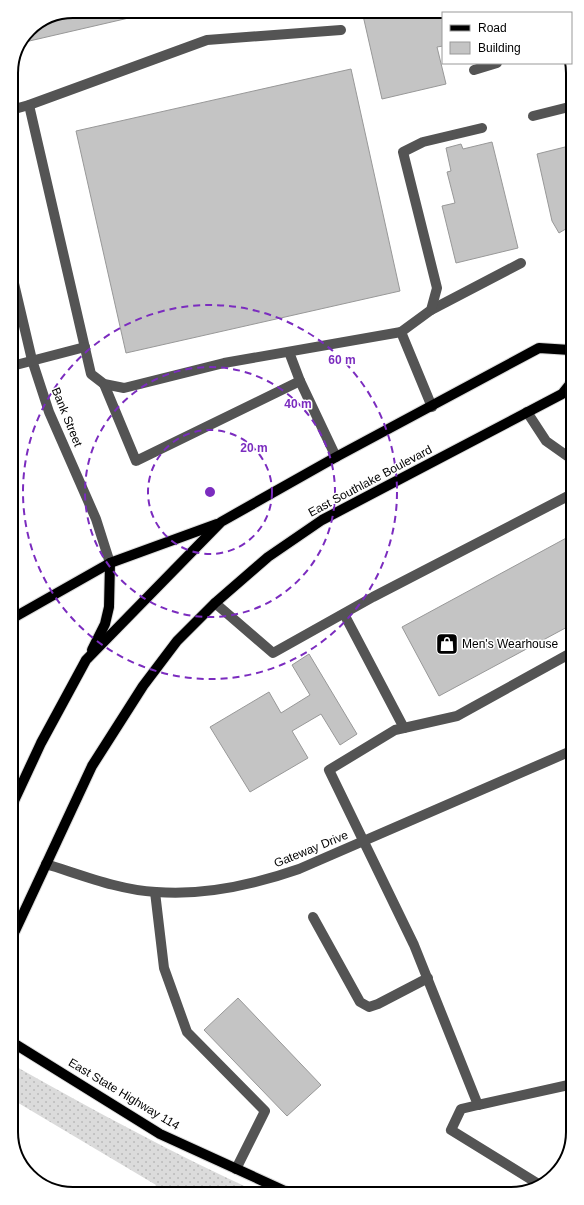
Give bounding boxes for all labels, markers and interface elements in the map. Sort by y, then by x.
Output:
legend [442,12,572,64]
text: Road [478,21,507,35]
text: Building [478,41,521,55]
text: 60 m [328,353,356,367]
street label: Bank Street [49,385,85,449]
text: 40 m [284,397,312,411]
text: 20 m [240,441,268,455]
street label: East Southlake Boulevard [306,442,434,520]
centre of rings [203,485,217,499]
shop icon: Men's Wearhouse [434,631,460,657]
place label: Men's Wearhouse [462,637,558,651]
street label: Gateway Drive [272,828,350,870]
street label: East State Highway 114 [66,1055,182,1133]

